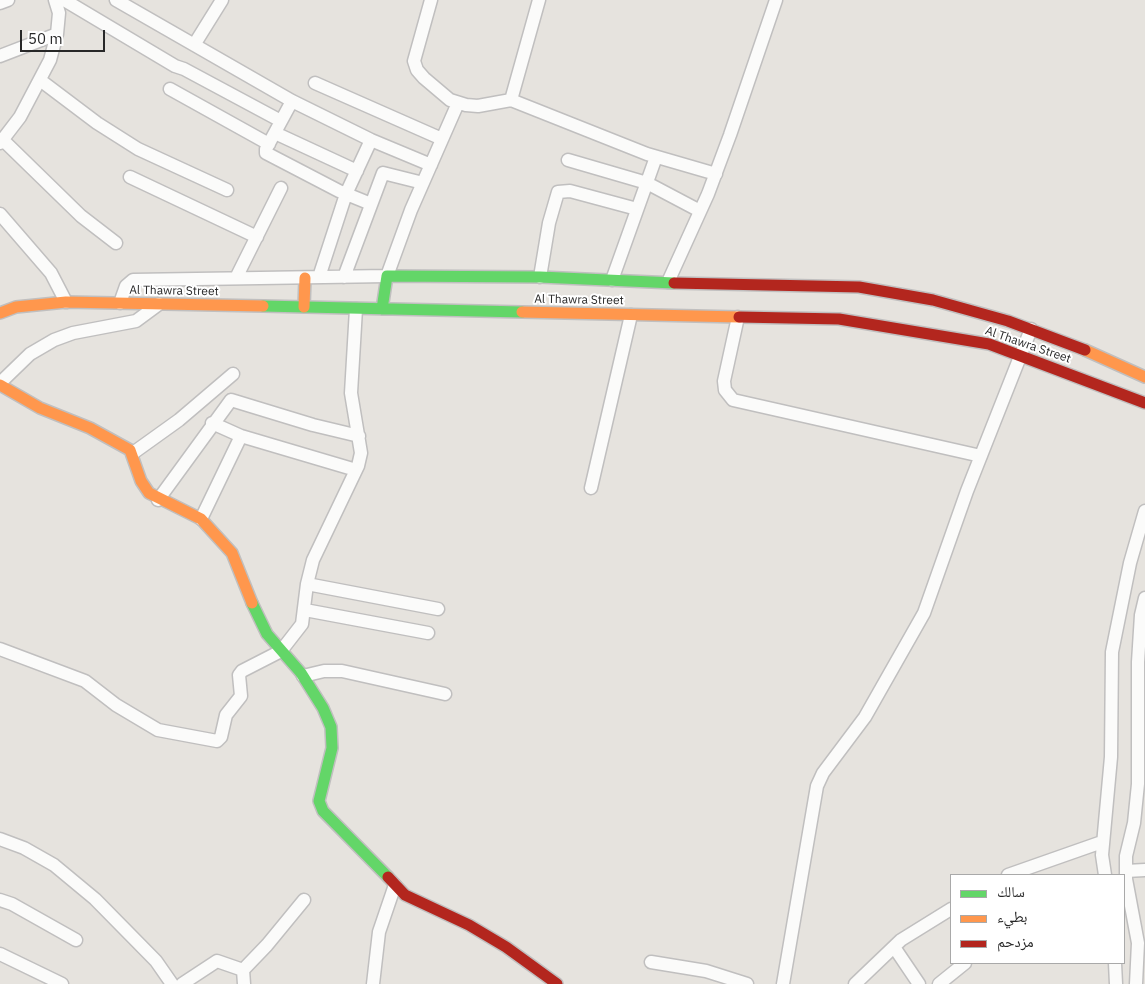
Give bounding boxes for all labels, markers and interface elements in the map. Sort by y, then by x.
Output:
scale bar [22,20,108,52]
text: 50 m [28,29,63,48]
street label: Al Thawra Street [129,283,219,299]
street label: Al Thawra Street [534,292,624,308]
street label: Al Thawra Street [983,324,1073,366]
legend [950,874,1125,964]
text: سالك [997,882,1025,901]
text: بطيء [997,907,1027,926]
text: مزدحم [997,932,1034,951]

